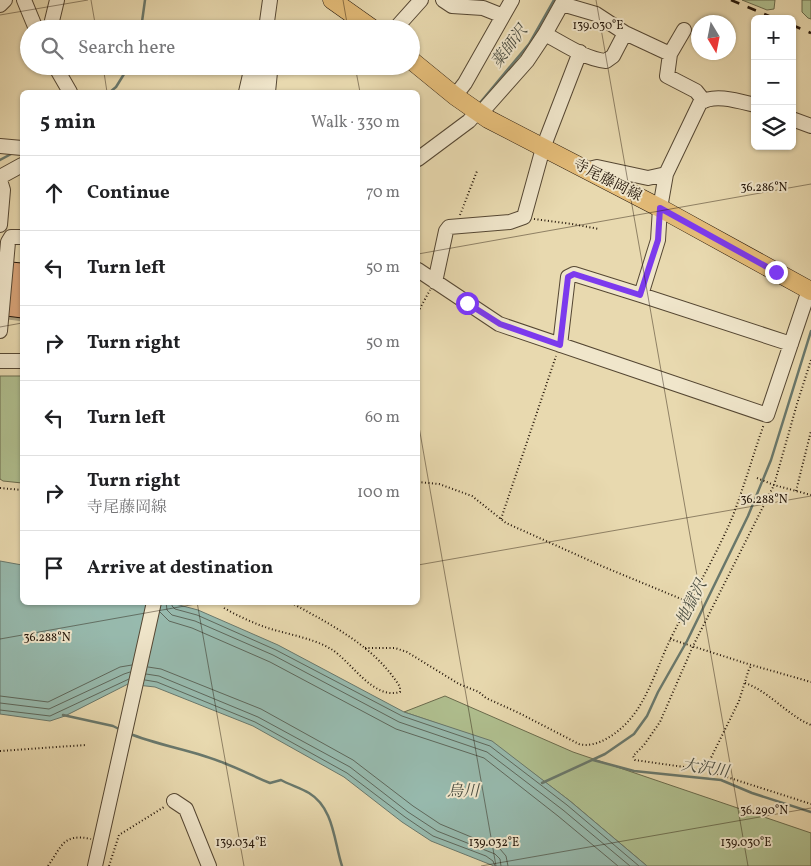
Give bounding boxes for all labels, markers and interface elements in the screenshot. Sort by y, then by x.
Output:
north arrow [691,15,736,60]
map controls [751,15,796,150]
button: + [751,15,796,60]
text: 139.030°E [572,18,624,34]
search box [20,20,420,75]
water label: 薬師沢 [487,20,534,73]
icon: search [38,34,66,62]
text: Search here [78,35,175,61]
button: − [751,60,796,105]
button: layers [751,105,796,150]
text: 5 min [40,108,96,137]
text: Walk · 330 m [311,112,400,134]
street label: 寺尾藤岡線 [569,155,645,207]
icon: ahead [40,179,68,207]
text: Continue [87,180,170,206]
text: 36.286°N [740,180,788,196]
text: 70 m [366,182,400,204]
icon: left [40,254,68,282]
text: Turn left [87,255,166,281]
text: 50 m [366,257,400,279]
route end [765,261,788,284]
route start [456,292,479,315]
icon: right [40,329,68,357]
text: Turn right [87,330,180,356]
text: 50 m [366,332,400,354]
icon: left [40,404,68,432]
text: Turn left [87,405,166,431]
text: 60 m [365,407,400,429]
text: Turn right [87,468,180,494]
icon: right [40,479,68,507]
text: 100 m [357,482,400,504]
text: 36.288°N [740,492,788,508]
text: 寺尾藤岡線 [87,497,167,519]
icon: arrive [40,554,68,582]
text: Arrive at destination [87,555,273,581]
water label: 地獄沢 [671,575,714,629]
text: 36.288°N [23,630,71,646]
water label: 大沢川 [680,754,732,784]
water label: 烏川 [447,781,481,803]
text: 36.290°N [740,803,788,819]
text: 139.034°E [215,835,267,851]
text: 139.032°E [469,835,519,851]
text: 139.030°E [720,835,772,851]

